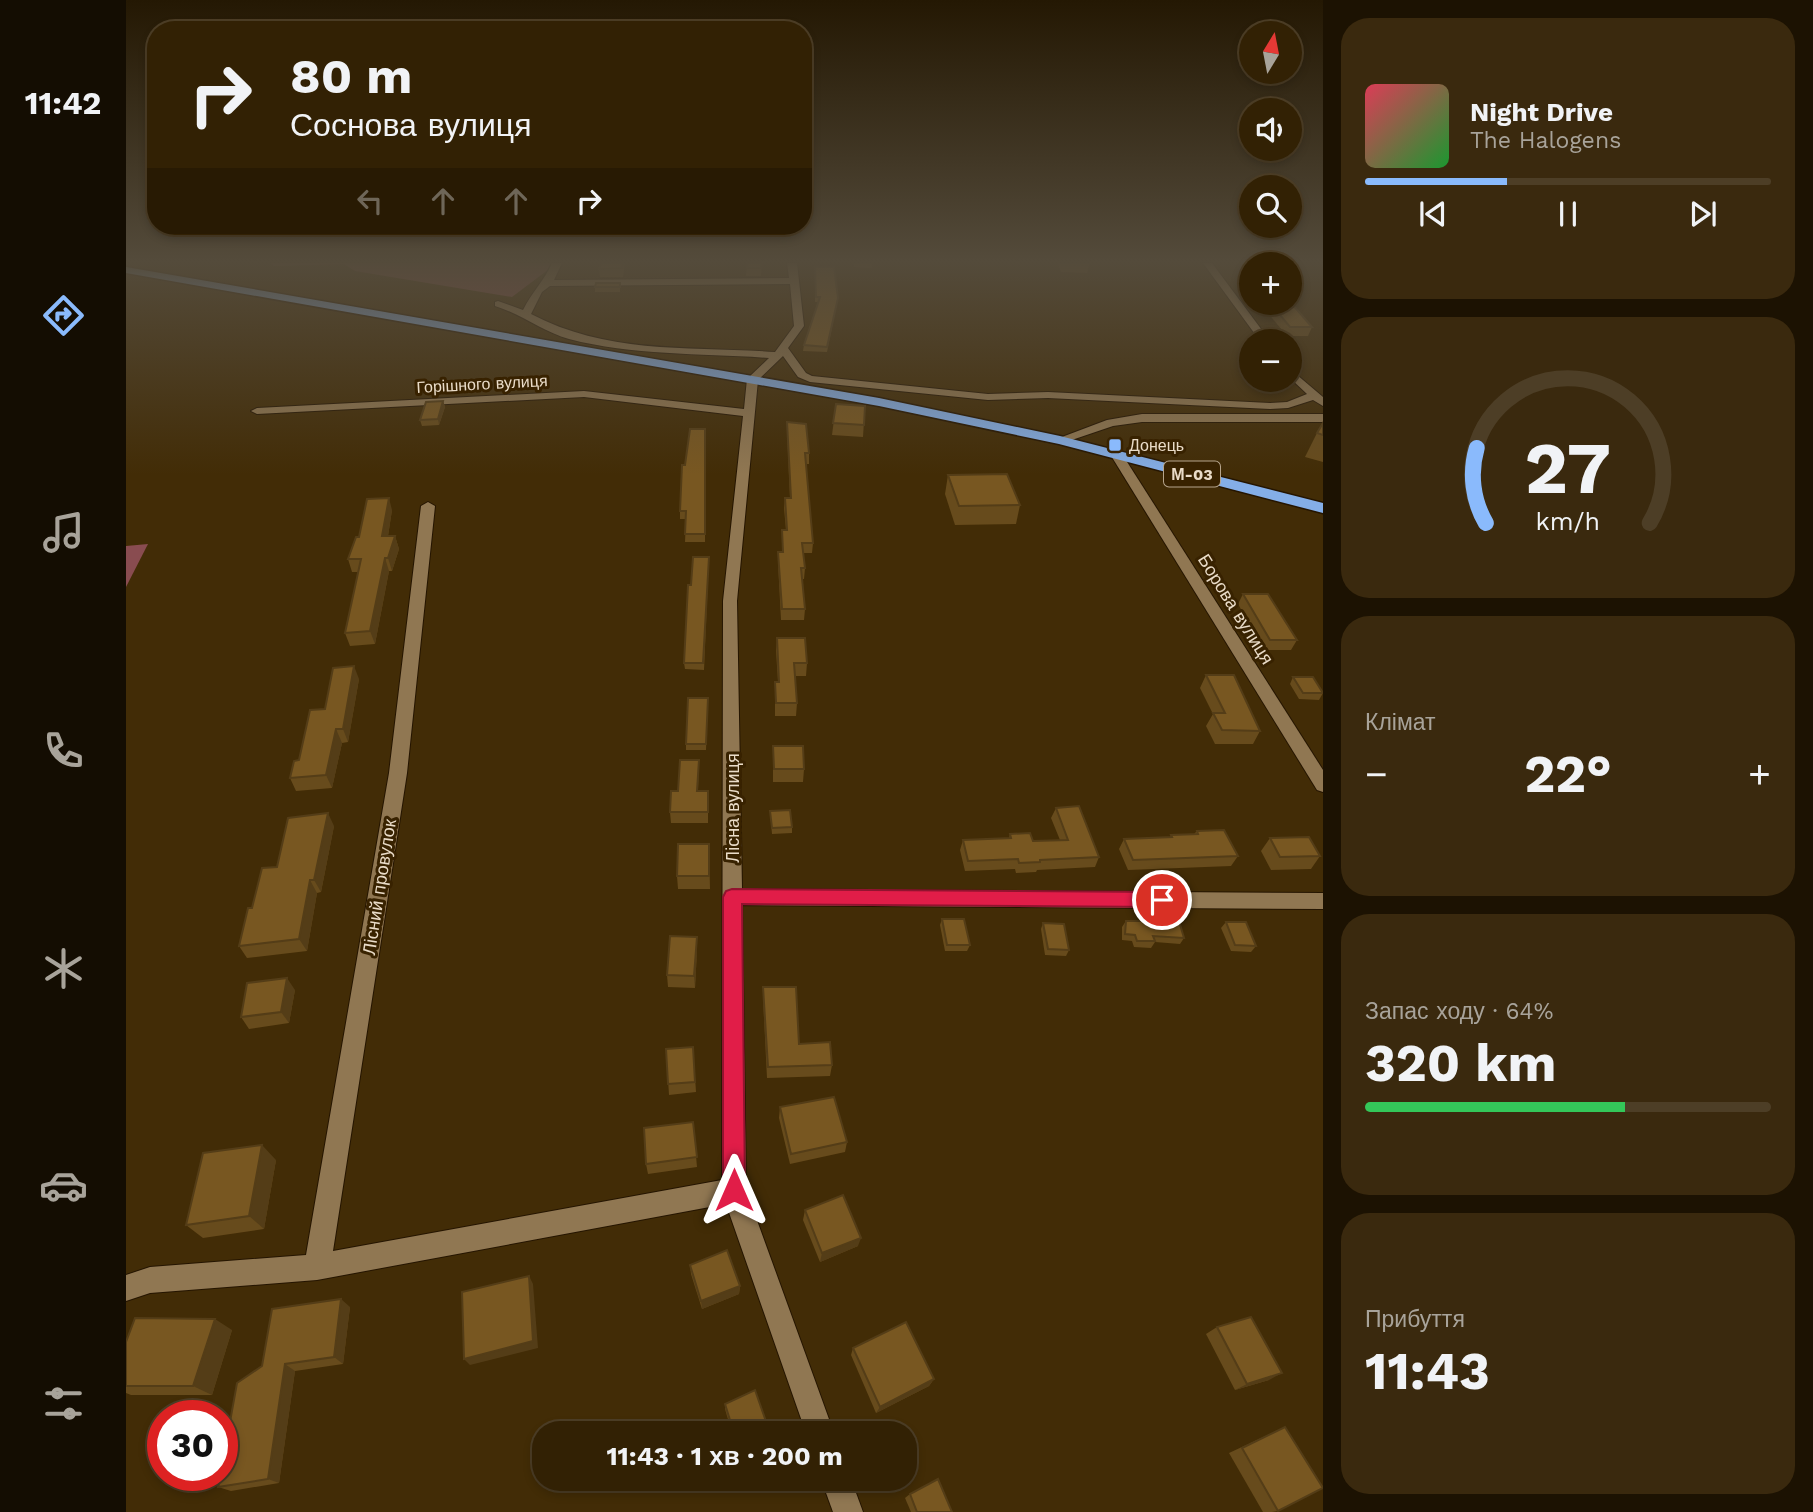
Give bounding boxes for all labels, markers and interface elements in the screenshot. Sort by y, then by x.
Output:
north arrow [1239,21,1302,84]
map controls [1239,21,1302,392]
text: 80 m [290,47,412,105]
icon: right [175,49,266,140]
text: 11:42 [25,84,101,122]
text: Night Drive [1470,97,1613,127]
button: sound [1239,98,1302,161]
text: Соснова вулиця [290,106,532,144]
text: The Halogens [1470,127,1621,154]
button: search [1239,175,1302,238]
icon: left [351,182,389,220]
icon: ahead [424,182,462,220]
icon: ahead [497,182,535,220]
icon: right [570,182,608,220]
icon: previous [1414,195,1452,233]
icon: pause [1549,195,1587,233]
icon: next [1684,195,1722,233]
button: + [1239,252,1302,315]
icon: directions [39,291,88,340]
button: − [1239,329,1302,392]
street label: Горішного вулиця [416,371,548,397]
text: 27 [1525,426,1611,512]
place label: Донець [1129,436,1184,455]
marker: Донець [1107,437,1123,453]
road number: М-03 [1164,461,1220,486]
text: km/h [1536,507,1600,536]
icon: music [39,508,88,557]
street label: Борова вулиця [1194,550,1278,668]
text: Клімат [1365,709,1436,736]
icon: phone [39,726,88,775]
text: 22° [1524,744,1612,805]
text: − [1365,752,1388,796]
text: + [1748,752,1771,796]
street label: Лісна вулиця [722,753,743,863]
street label: Лісний провулок [358,818,400,956]
pin [1132,870,1192,930]
icon: arrive [1143,881,1181,919]
icon: climate [39,944,88,993]
text: Запас ходу · 64% [1365,998,1553,1025]
text: 320 km [1365,1033,1556,1094]
position arrow [697,1153,771,1227]
icon: car [39,1161,88,1210]
text: Прибуття [1365,1306,1465,1333]
text: 11:43 [1365,1341,1490,1402]
icon: filters [39,1379,88,1428]
speed limit sign: 30 [147,1400,238,1491]
text: 11:43 · 1 хв · 200 m [606,1441,843,1471]

